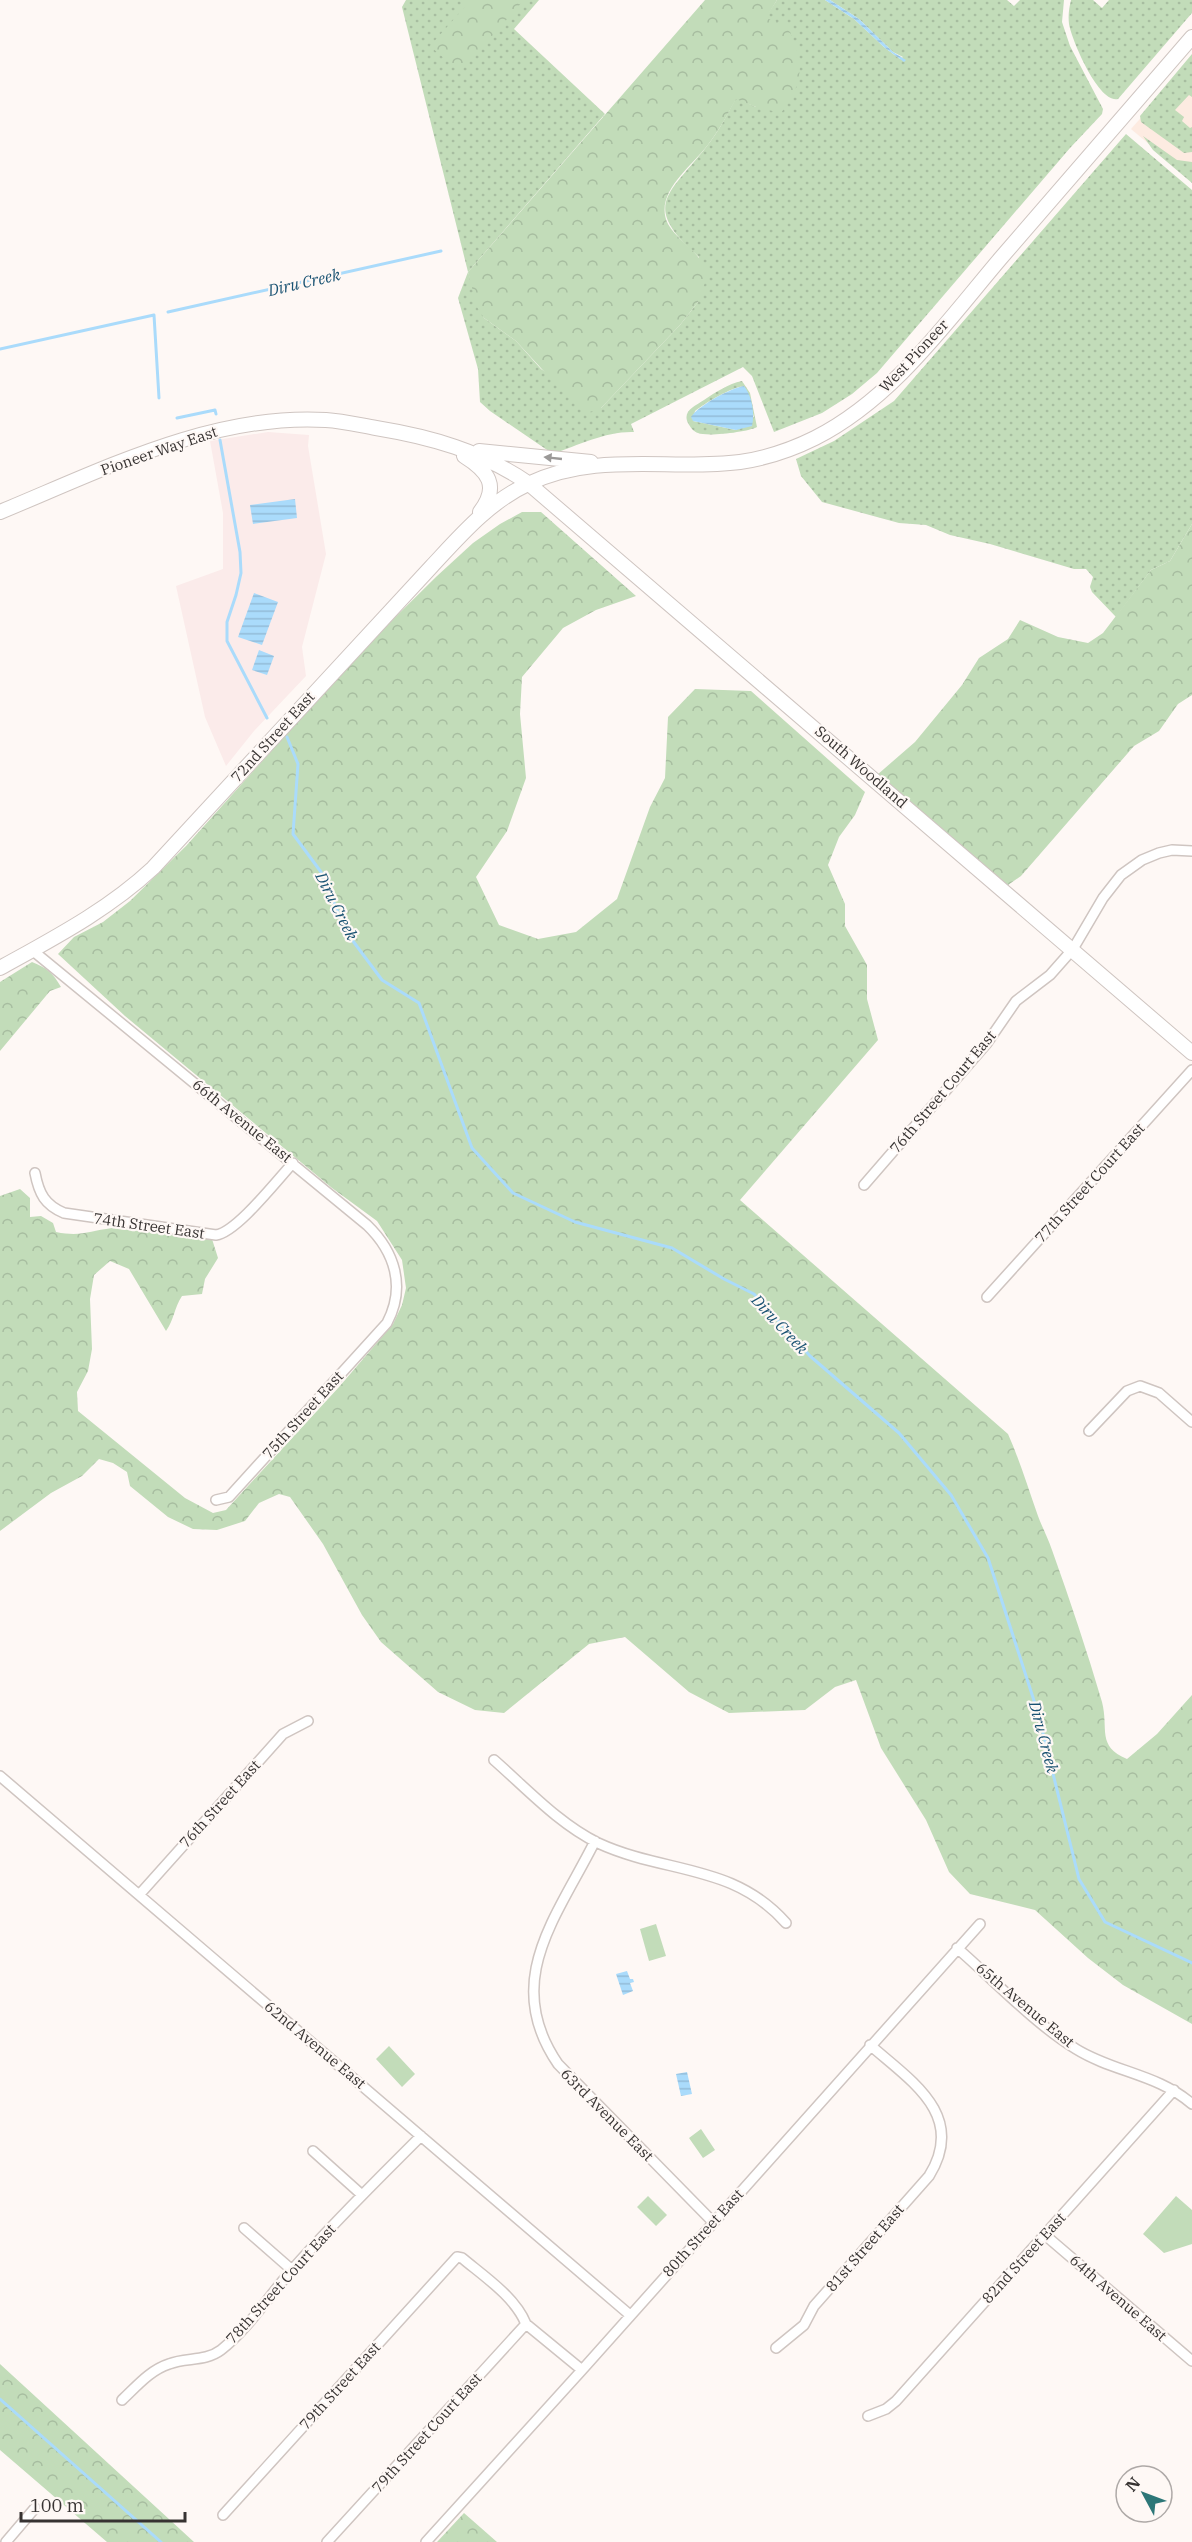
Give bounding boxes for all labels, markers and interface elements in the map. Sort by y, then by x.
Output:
water label: Diru Creek [265,264,343,300]
street label: West Pioneer [875,315,952,396]
street label: Pioneer Way East [98,422,220,479]
one-way arrow [543,453,562,463]
street label: 72nd Street East [227,687,319,786]
street label: South Woodland [811,721,911,812]
water label: Diru Creek [311,868,363,944]
street label: 76th Street Court East [886,1026,1000,1157]
street label: 66th Avenue East [189,1075,296,1167]
street label: 77th Street Court East [1031,1119,1149,1247]
street label: 74th Street East [92,1208,206,1243]
water label: Diru Creek [747,1289,813,1358]
street label: 75th Street East [258,1367,347,1463]
water label: Diru Creek [1025,1698,1063,1776]
street label: 76th Street East [175,1756,264,1852]
street label: 65th Avenue East [972,1958,1078,2051]
street label: 62nd Avenue East [261,1997,370,2093]
street label: 63rd Avenue East [557,2064,658,2165]
street label: 80th Street East [658,2185,747,2281]
street label: 81st Street East [821,2200,908,2295]
street label: 82nd Street East [978,2208,1070,2307]
street label: 78th Street Court East [222,2220,340,2348]
street label: 64th Avenue East [1066,2250,1171,2345]
street label: 79th Street East [295,2338,384,2434]
street label: 79th Street Court East [368,2369,486,2497]
north arrow [1114,2464,1174,2524]
text: N [1121,2473,1144,2495]
scale bar [21,2485,184,2523]
text: 100 m [30,2494,84,2517]

